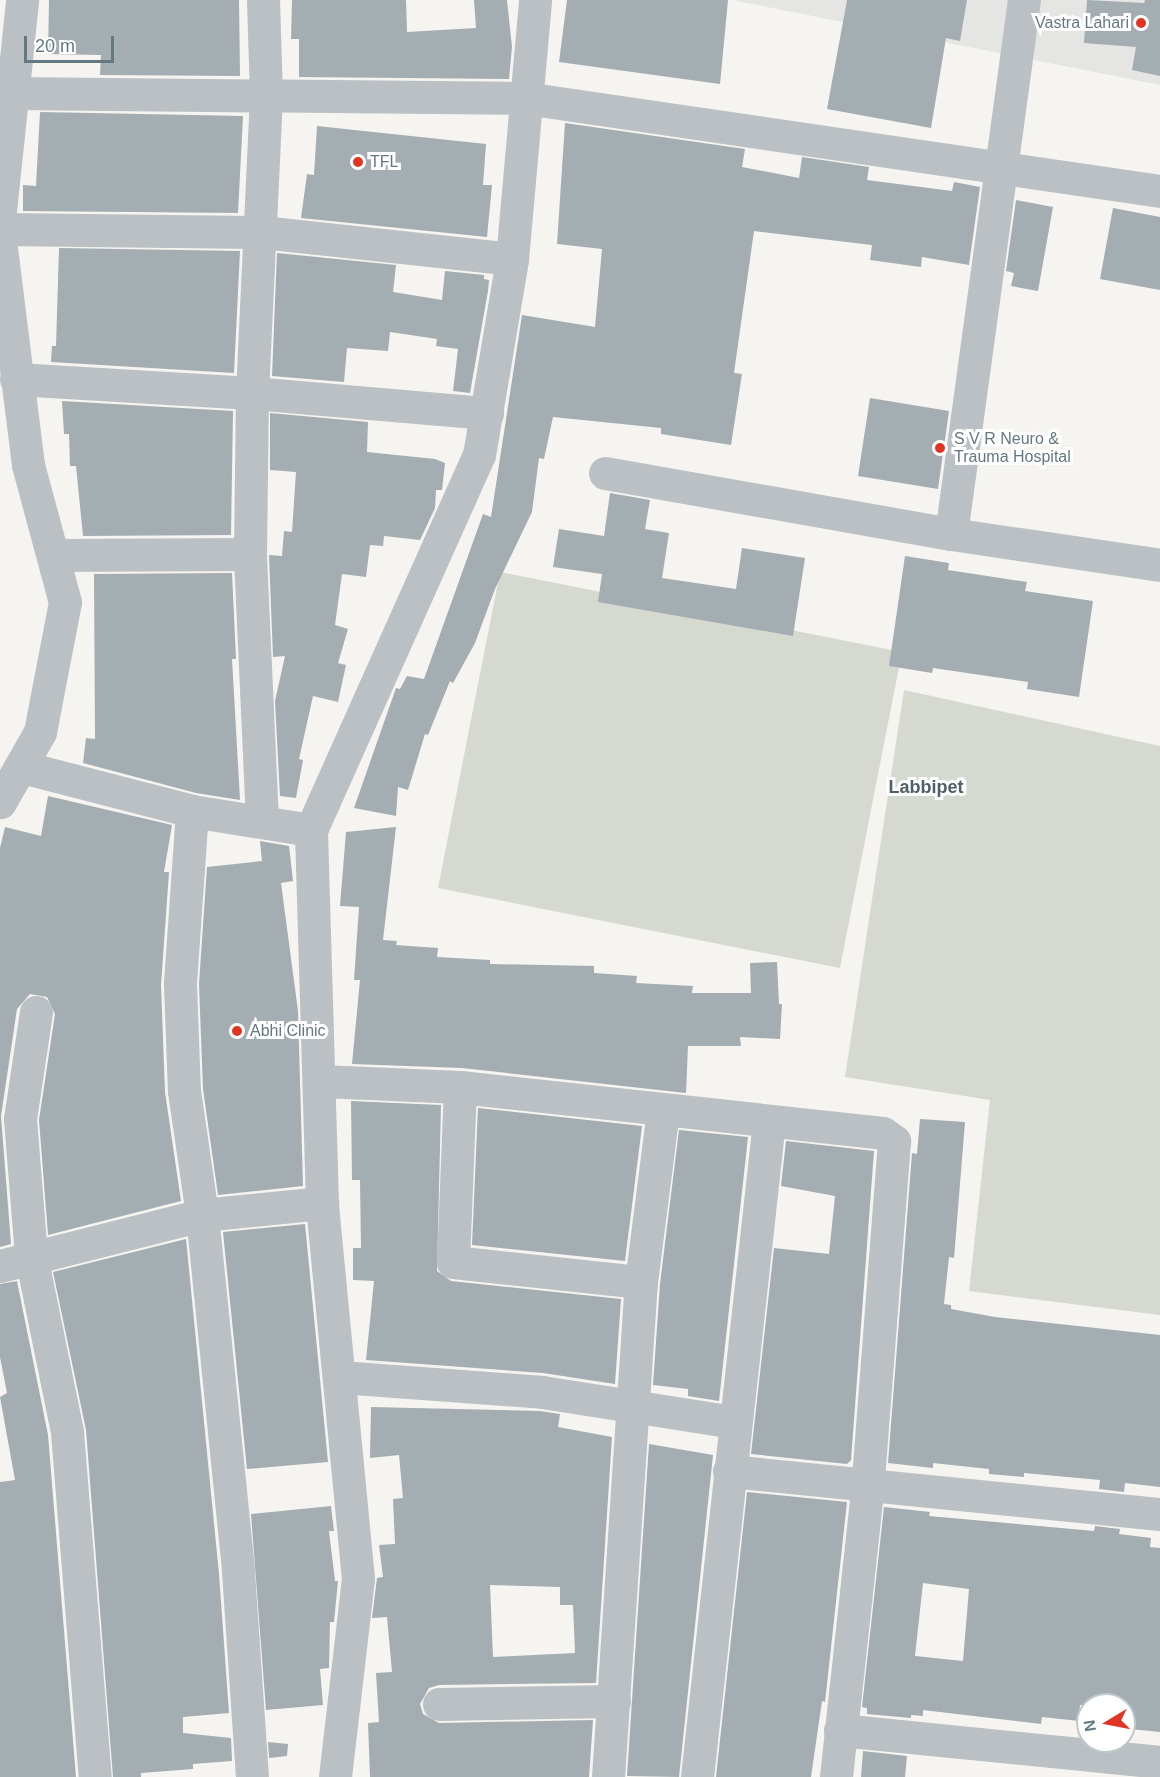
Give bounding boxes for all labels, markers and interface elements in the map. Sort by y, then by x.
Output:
place label: Vastra Lahari [1035,13,1129,33]
marker: Vastra Lahari [1134,16,1148,30]
scale bar [27,24,117,62]
text: 20 m [35,36,75,56]
place label: TFL [370,152,398,172]
marker: TFL [351,155,365,169]
place label: S V R Neuro & Trauma Hospital [954,429,1071,467]
marker: S V R Neuro & Trauma Hospital [931,439,949,457]
district label: Labbipet [889,776,963,798]
place label: Abhi Clinic [250,1021,326,1041]
marker: Abhi Clinic [228,1022,246,1040]
north arrow [1076,1693,1136,1753]
text: N [1080,1719,1099,1733]

